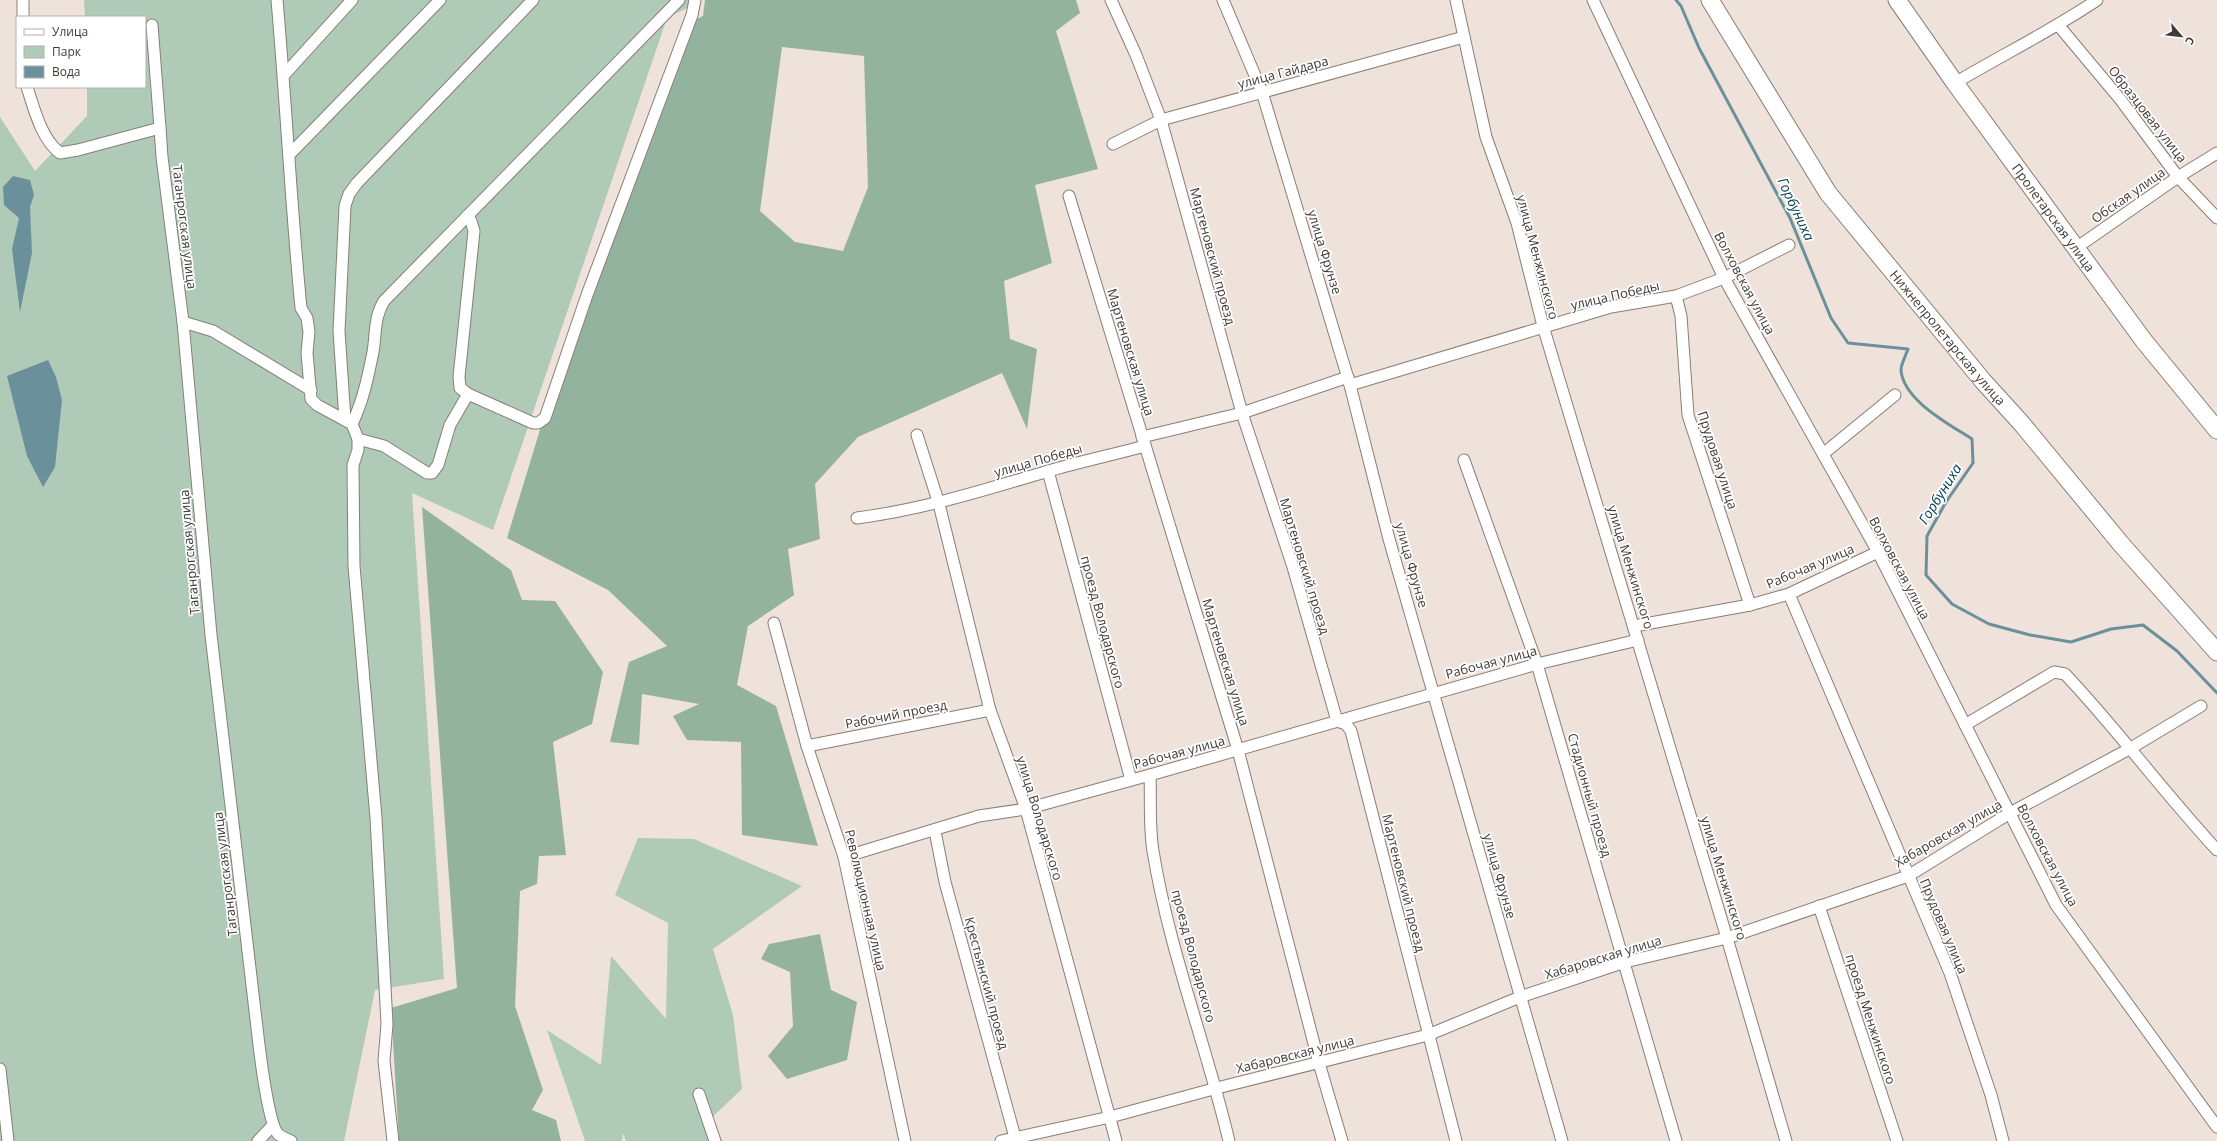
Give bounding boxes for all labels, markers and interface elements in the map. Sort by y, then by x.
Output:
legend [16,16,146,88]
north arrow [2161,16,2201,56]
text: Улица [52,23,88,40]
text: С [2182,34,2199,48]
text: Парк [52,43,82,60]
street label: улица Гайдара [1236,51,1330,93]
street label: Образцовая улица [2105,62,2191,166]
text: Вода [52,63,81,80]
street label: Пролетарская улица [2008,160,2099,275]
street label: Обская улица [2088,163,2168,227]
street label: Таганрогская улица [168,164,202,290]
water label: Горбуниха [1774,174,1819,244]
street label: Мартеновский проезд [1186,185,1240,327]
street label: улица Менжинского [1513,193,1563,322]
street label: улица Фрунзе [1304,207,1346,297]
street label: Волховская улица [1710,228,1780,338]
street label: Нижнепролетарская улица [1886,266,2010,409]
street label: улица Победы [1569,276,1661,314]
street label: Мартеновская улица [1103,286,1159,418]
street label: Прудовая улица [1694,409,1742,511]
street label: улица Победы [992,439,1084,481]
water label: Горбуниха [1914,460,1966,528]
street label: Таганрогская улица [175,489,203,615]
street label: Мартеновский проезд [1276,496,1334,637]
street label: улица Менжинского [1604,503,1658,631]
street label: Волховская улица [1865,513,1935,623]
street label: улица Фрунзе [1391,520,1433,610]
street label: Рабочая улица [1763,539,1857,593]
street label: проезд Володарского [1077,554,1129,690]
street label: Мартеновская улица [1198,596,1254,728]
street label: Рабочая улица [1443,641,1539,683]
street label: Рабочий проезд [844,695,949,733]
street label: Рабочая улица [1131,731,1227,773]
street label: Стадионный проезд [1564,731,1616,860]
street label: улица Володарского [1012,754,1068,883]
street label: Хабаровская улица [1891,795,2005,871]
street label: Волховская улица [2013,800,2083,910]
street label: Таганрогская улица [208,811,242,937]
street label: Мартеновский проезд [1378,812,1430,954]
street label: улица Менжинского [1697,814,1751,942]
street label: Революционная улица [841,827,891,973]
street label: улица Фрунзе [1479,831,1521,921]
street label: Прудовая улица [1916,876,1972,976]
street label: проезд Володарского [1168,888,1220,1024]
street label: Крестьянский проезд [961,915,1013,1052]
street label: Хабаровская улица [1542,931,1664,983]
street label: проезд Менжинского [1841,952,1901,1086]
street label: Хабаровская улица [1234,1031,1356,1077]

